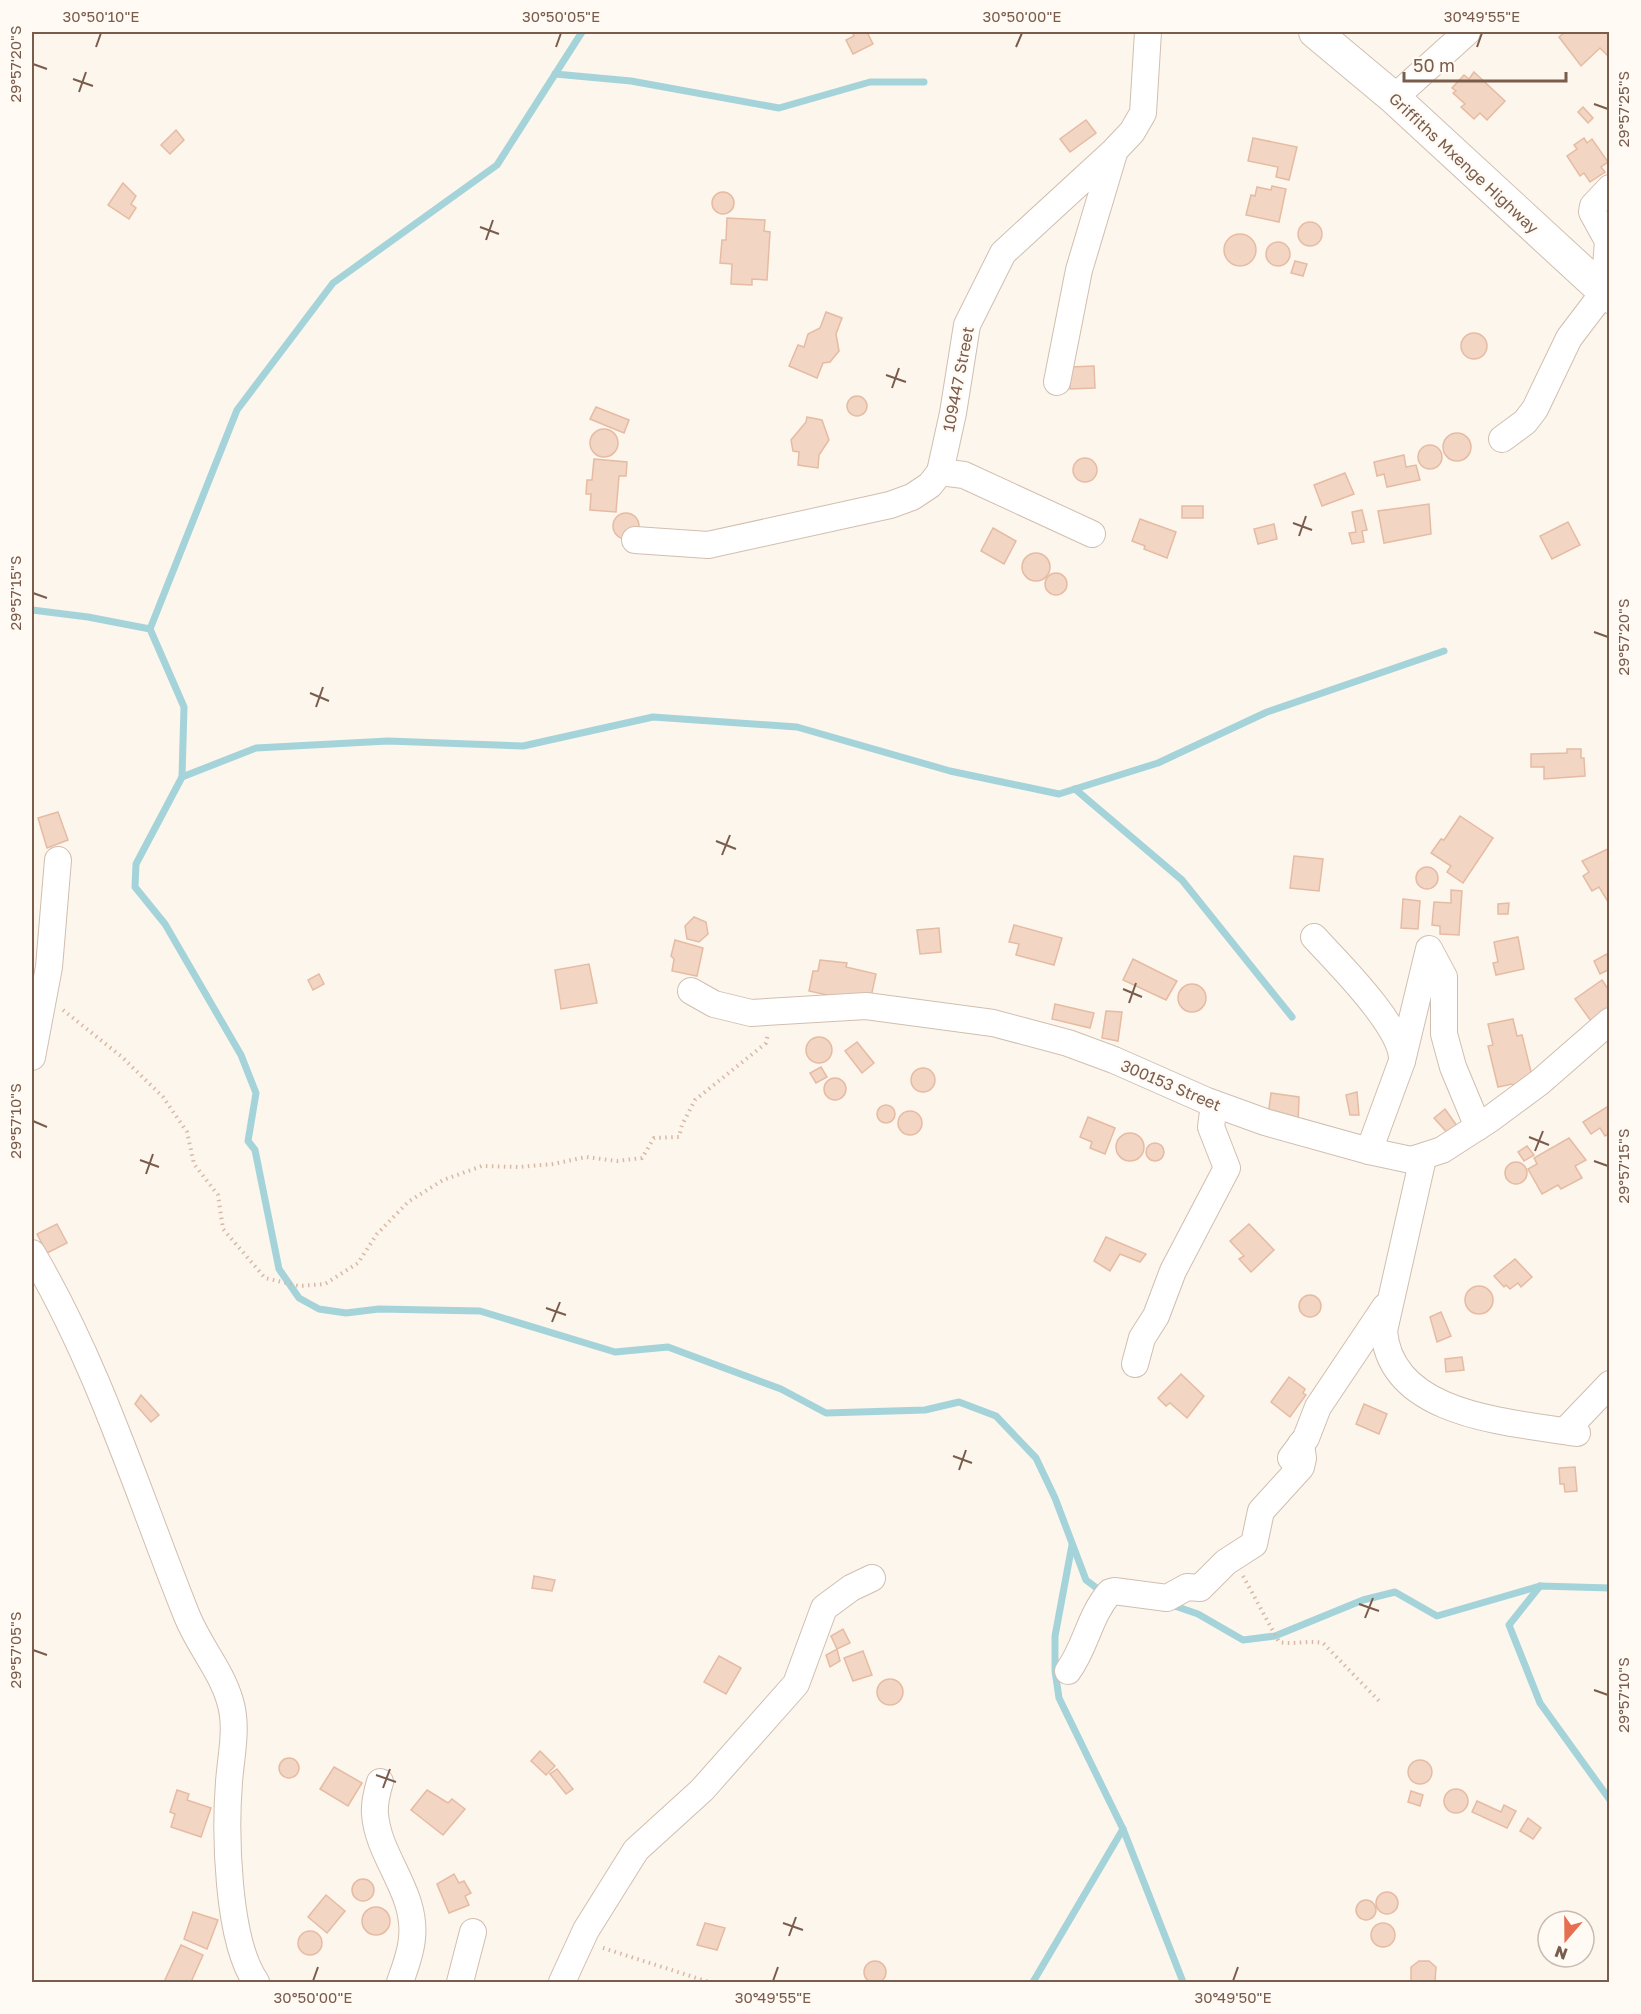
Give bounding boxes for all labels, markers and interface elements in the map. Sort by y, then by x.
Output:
text: 30°50'10"E [63,7,139,25]
text: 30°50'05"E [522,7,600,25]
text: 30°50'00"E [983,7,1061,25]
text: 30°49'55"E [1444,7,1520,25]
text: 29°57'20"S [6,25,24,103]
scale bar [1404,45,1566,83]
text: 50 m [1413,54,1455,76]
text: 29°57'25"S [1614,71,1632,147]
street label: Griffiths Mxenge Highway [1385,88,1543,238]
street label: 109447 Street [938,325,978,433]
text: 29°57'15"S [6,555,24,631]
text: 29°57'20"S [1614,598,1632,676]
street label: 300153 Street [1118,1055,1224,1115]
text: 29°57'10"S [6,1083,24,1159]
text: 29°57'15"S [1614,1128,1632,1204]
text: 29°57'05"S [6,1611,24,1689]
text: 29°57'10"S [1614,1657,1632,1733]
north arrow [1536,1909,1596,1969]
text: N [1552,1942,1570,1965]
text: 30°50'00"E [274,1988,352,2006]
text: 30°49'55"E [735,1988,811,2006]
text: 30°49'50"E [1194,1988,1272,2006]

